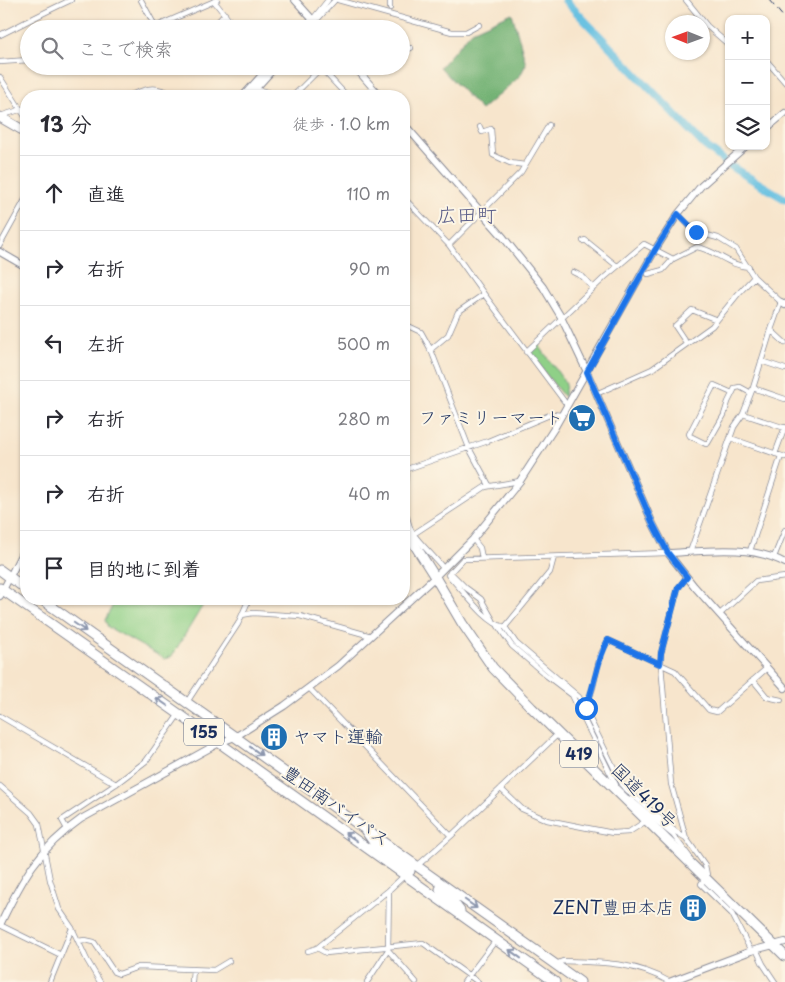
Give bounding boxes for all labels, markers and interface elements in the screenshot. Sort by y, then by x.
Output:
north arrow [665,15,710,60]
map controls [725,15,770,150]
button: + [725,15,770,60]
search box [20,20,410,75]
icon: search [38,34,66,62]
text: ここで検索 [78,34,173,62]
button: − [725,60,770,105]
button: layers [725,105,770,150]
text: 13 分 [40,107,92,139]
text: 徒歩 · 1.0 km [293,111,390,135]
icon: ahead [40,179,68,207]
text: 直進 [87,179,125,207]
text: 110 m [347,181,390,205]
district label: 広田町 [437,199,497,229]
route end [685,221,708,244]
icon: right [40,254,68,282]
text: 右折 [87,254,125,282]
text: 90 m [349,256,390,280]
icon: left [40,329,68,357]
text: 左折 [87,329,125,357]
text: 500 m [337,331,390,355]
place label: ファミリーマート [419,403,563,430]
supermarket icon: ファミリーマート [567,403,597,433]
icon: right [40,404,68,432]
text: 右折 [87,404,125,432]
text: 280 m [338,406,390,430]
icon: right [40,479,68,507]
text: 右折 [87,479,125,507]
text: 40 m [348,481,390,505]
icon: arrive [40,554,68,582]
text: 目的地に到着 [87,554,201,582]
one-way arrow [73,622,87,632]
one-way arrow [155,697,169,707]
route start [575,697,598,720]
road number: 155 [184,719,224,746]
building icon: ヤマト運輸 [259,722,289,752]
place label: ヤマト運輸 [293,722,383,749]
road number: 419 [560,741,598,768]
one-way arrow [249,746,263,756]
street label: 国道419号 [606,756,684,834]
street label: 豊田南バイパス [278,758,396,852]
one-way arrow [344,832,358,842]
place label: ZENT豊田本店 [553,893,674,920]
building icon: ZENT豊田本店 [678,893,708,923]
one-way arrow [464,899,478,909]
one-way arrow [509,948,522,959]

